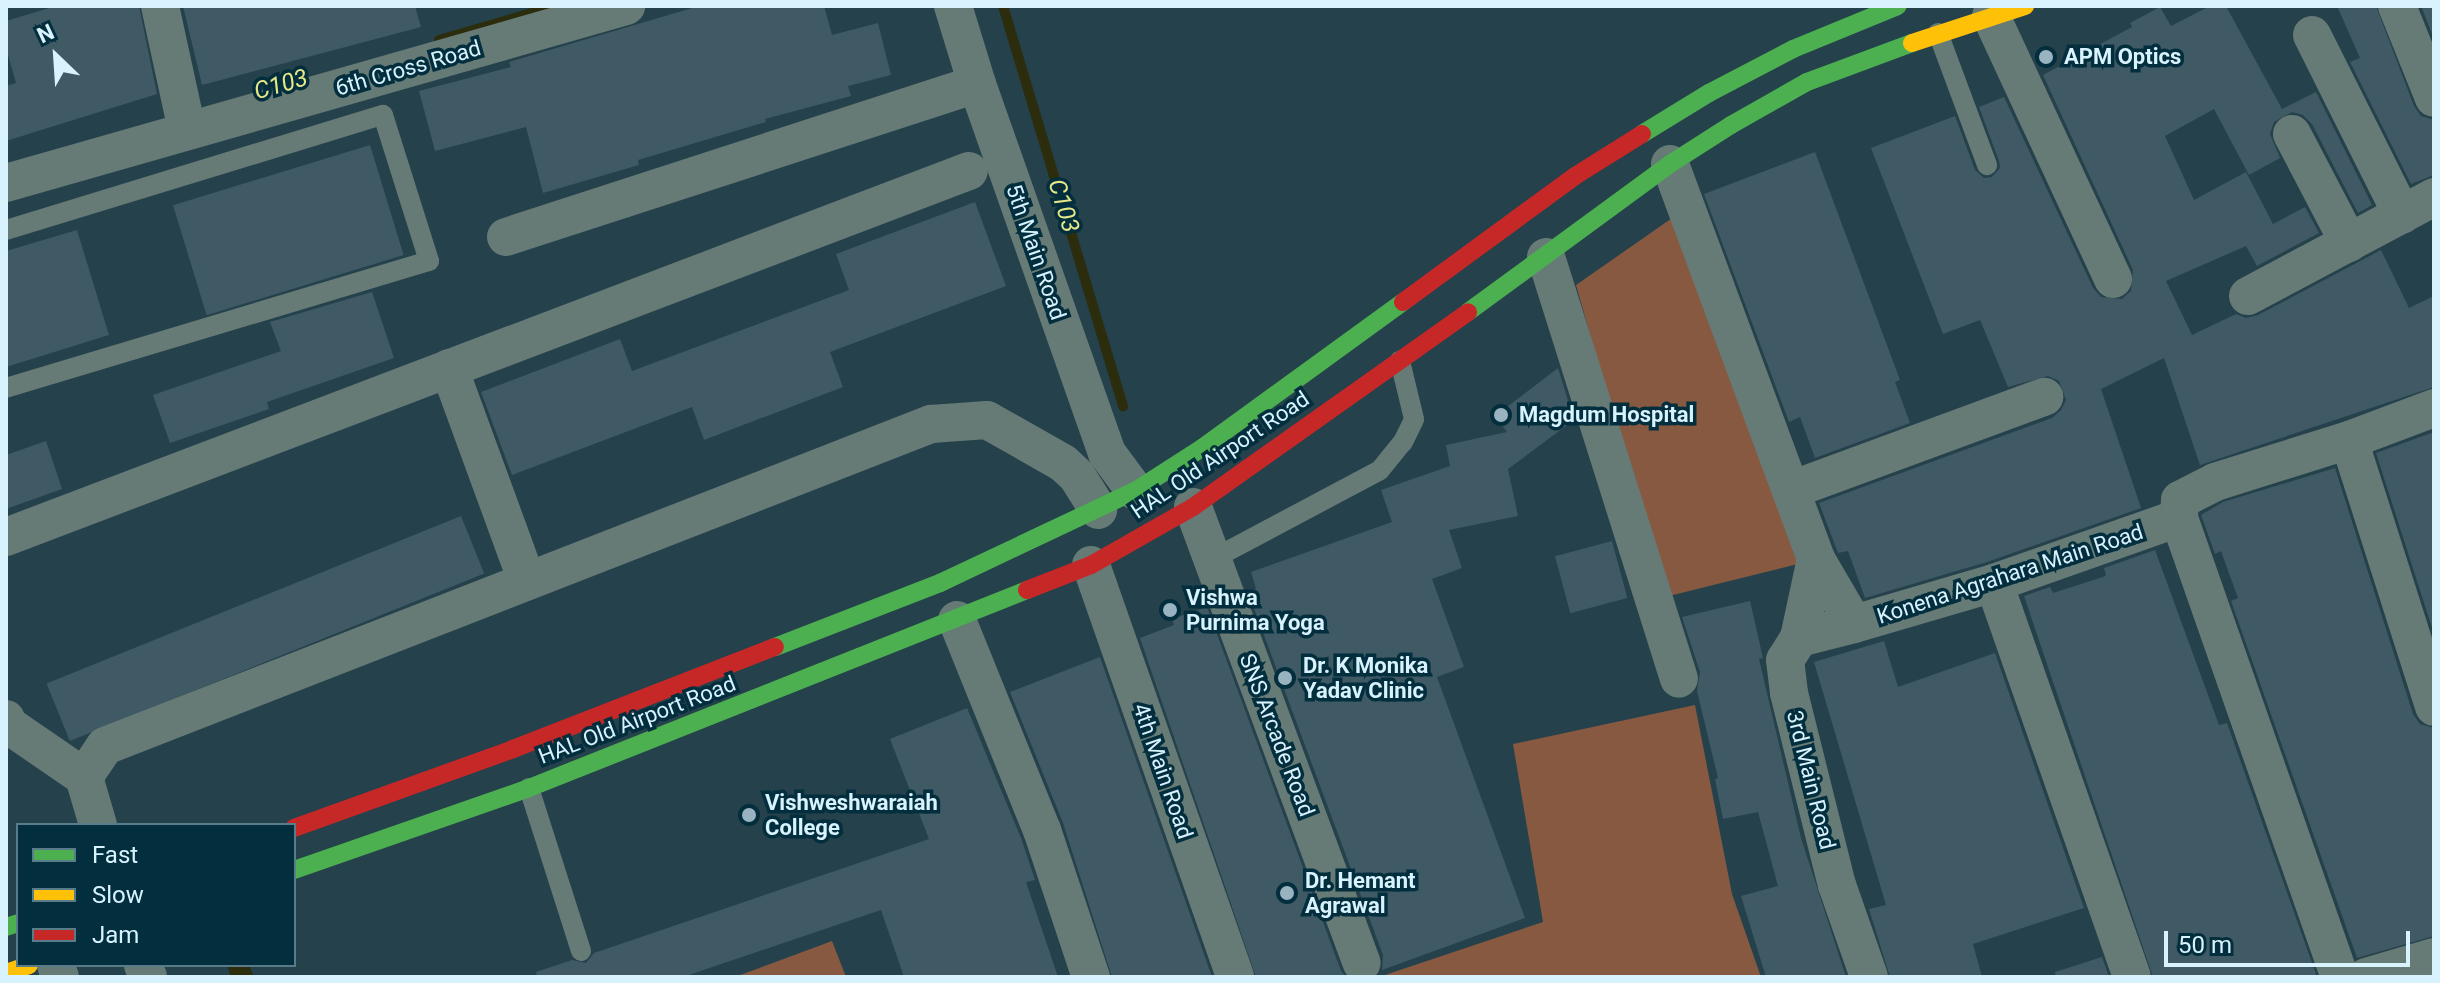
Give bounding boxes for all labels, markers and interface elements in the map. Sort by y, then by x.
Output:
north arrow [16,16,96,96]
text: N [33,19,58,48]
street label: 6th Cross Road [332,35,484,101]
place label: APM Optics [2064,44,2181,70]
marker: APM Optics [2035,46,2057,68]
water label: C103 [251,64,311,106]
water label: C103 [1041,176,1085,236]
street label: 5th Main Road [1000,181,1072,323]
street label: HAL Old Airport Road [1126,386,1314,524]
place label: Magdum Hospital [1519,402,1694,428]
marker: Magdum Hospital [1490,404,1512,426]
street label: Konena Agrahara Main Road [1874,518,2146,630]
place label: Vishwa Purnima Yoga [1186,584,1325,636]
marker: Vishwa Purnima Yoga [1161,601,1179,619]
street label: SNS Arcade Road [1234,650,1320,820]
place label: Dr. K Monika Yadav Clinic [1303,652,1428,704]
marker: Dr. K Monika Yadav Clinic [1274,667,1296,689]
street label: HAL Old Airport Road [535,670,739,770]
street label: 4th Main Road [1127,700,1199,842]
street label: 3rd Main Road [1781,708,1841,852]
place label: Vishweshwaraiah College [765,789,938,840]
marker: Vishweshwaraiah College [740,806,758,824]
legend [16,823,296,967]
text: Fast [92,841,138,869]
place label: Dr. Hemant Agrawal [1305,867,1416,918]
text: Slow [92,881,144,909]
marker: Dr. Hemant Agrawal [1276,882,1298,904]
scale bar [2168,915,2414,965]
text: Jam [92,921,139,949]
text: 50 m [2178,931,2232,959]

